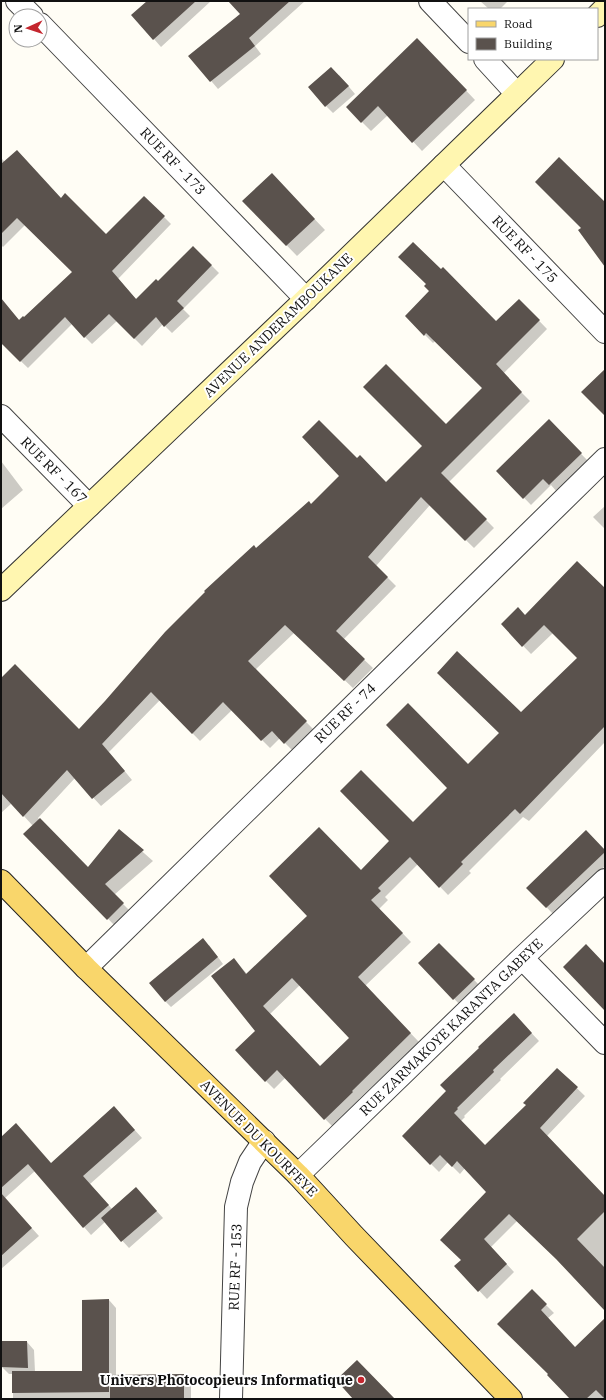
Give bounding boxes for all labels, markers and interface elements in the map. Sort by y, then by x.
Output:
north arrow [8,8,48,48]
legend [468,8,598,60]
text: Road [504,16,533,31]
text: N [11,24,25,33]
text: Building [504,36,552,51]
street label: RUE RF - 173 [136,123,210,199]
street label: RUE RF - 175 [488,211,562,287]
street label: AVENUE ANDERAMBOUKANE [200,249,356,401]
street label: RUE RF - 167 [17,433,91,507]
street label: RUE RF - 74 [310,679,380,747]
street label: RUE ZARMAKOYE KARANTA GABEYE [356,934,546,1120]
street label: AVENUE DU KOURFEYE [197,1076,321,1200]
street label: RUE RF - 153 [224,1223,246,1311]
place label: Univers Photocopieurs Informatique [100,1371,353,1389]
marker: Univers Photocopieurs Informatique [356,1375,366,1385]

